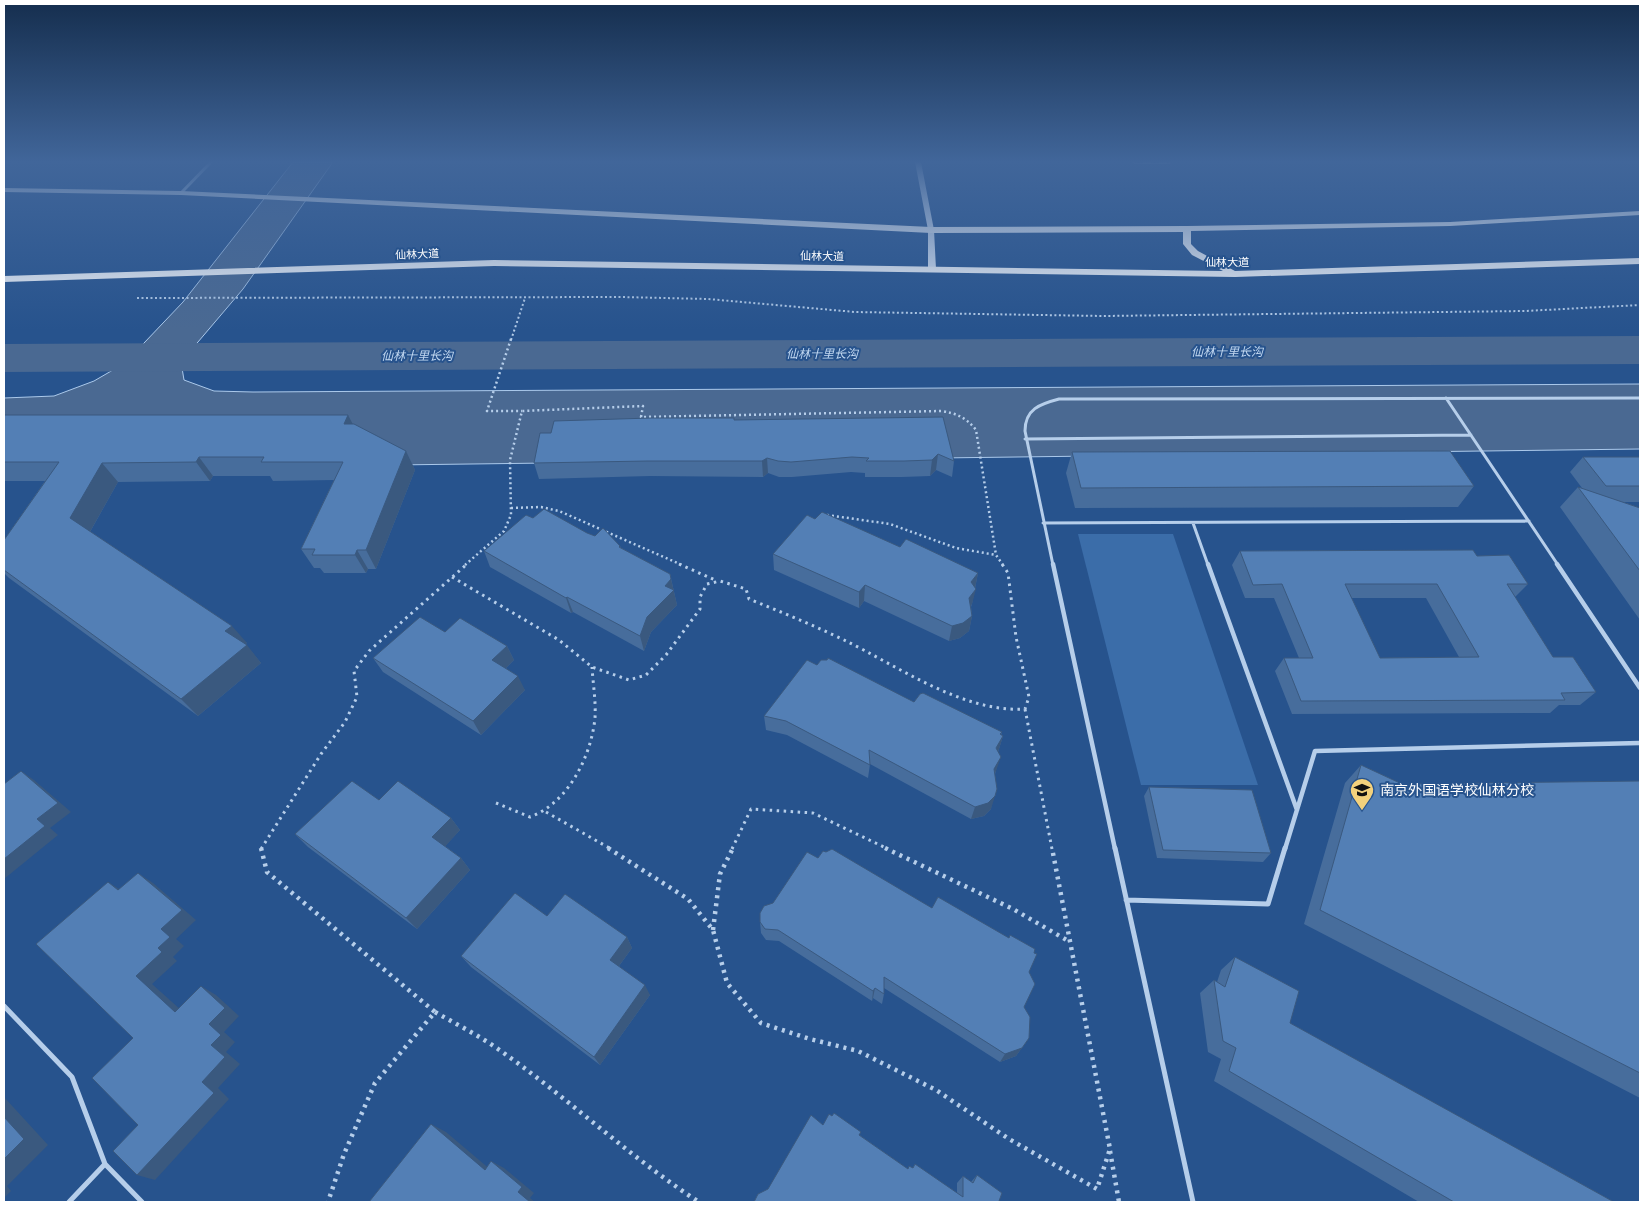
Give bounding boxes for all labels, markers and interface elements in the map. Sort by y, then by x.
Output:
street label: 仙林大道 [395,246,439,261]
street label: 仙林大道 [800,249,844,262]
street label: 仙林大道 [1205,255,1249,268]
water label: 仙林十里长沟 [1191,344,1265,359]
water label: 仙林十里长沟 [786,346,860,361]
water label: 仙林十里长沟 [381,348,455,363]
school or university icon: 南京外国语学校仙林分校 [1349,777,1375,811]
place label: 南京外国语学校仙林分校 [1380,781,1534,798]

